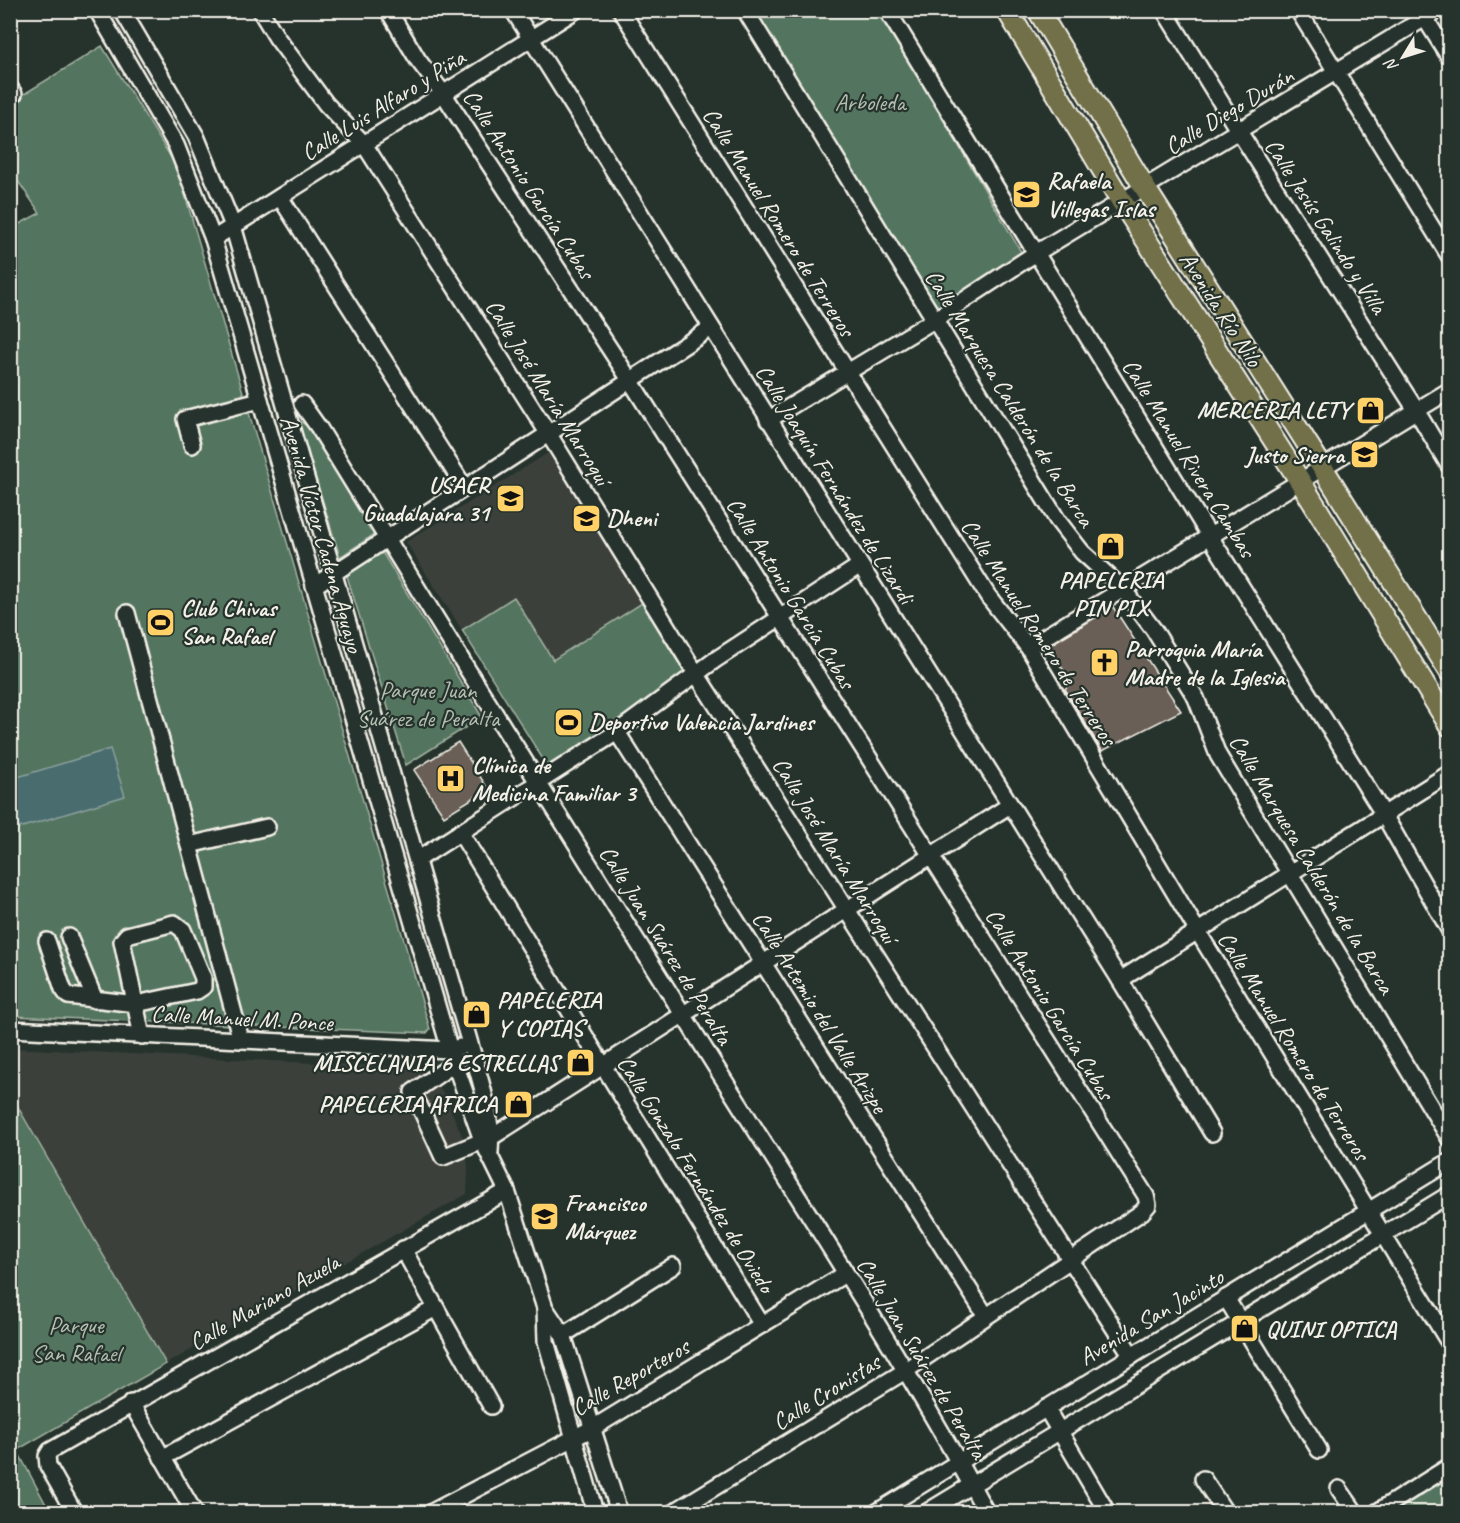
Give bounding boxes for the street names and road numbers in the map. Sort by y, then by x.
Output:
street label: Calle Luis Alfaro y Piña [295,42,472,168]
street label: Calle Diego Durán [1159,60,1300,161]
street label: Calle Antonio García Cubas [456,83,603,286]
street label: Calle Manuel Romero de Terreros [696,102,863,344]
street label: Calle Jesús Galindo y Villa [1258,133,1395,320]
street label: Avenida Río Nilo [1173,246,1270,373]
street label: Calle Marquesa Calderón de la Barca [918,264,1102,534]
street label: Calle José María Marroquí [479,294,620,494]
street label: Calle Manuel Rivera Cambas [1116,353,1263,565]
street label: Calle Joaquín Fernández de Lizardi [749,359,922,611]
street label: Avenida Víctor Cadena Aguayo [274,412,371,657]
street label: Calle Antonio García Cubas [720,492,863,696]
street label: Calle Manuel Romero de Terreros [954,513,1125,753]
street label: Calle Marquesa Calderón de la Barca [1222,729,1402,1001]
street label: Calle José María Marroquí [766,752,907,952]
street label: Calle Juan Suárez de Peralta [593,840,740,1051]
street label: Calle Antonio García Cubas [979,903,1122,1107]
street label: Calle Artemio del Valle Arizpe [746,905,896,1120]
street label: Calle Manuel Romero de Terreros [1211,926,1378,1168]
street label: Calle Manuel M. Ponce [150,998,336,1038]
street label: Calle Gonzalo Fernández de Oviedo [611,1050,783,1300]
street label: Calle Mariano Azuela [183,1246,346,1357]
street label: Calle Juan Suárez de Peralta [850,1252,995,1465]
street label: Avenida San Jacinto [1073,1261,1230,1372]
street label: Calle Reporteros [566,1330,696,1423]
street label: Calle Cronistas [767,1346,888,1437]

